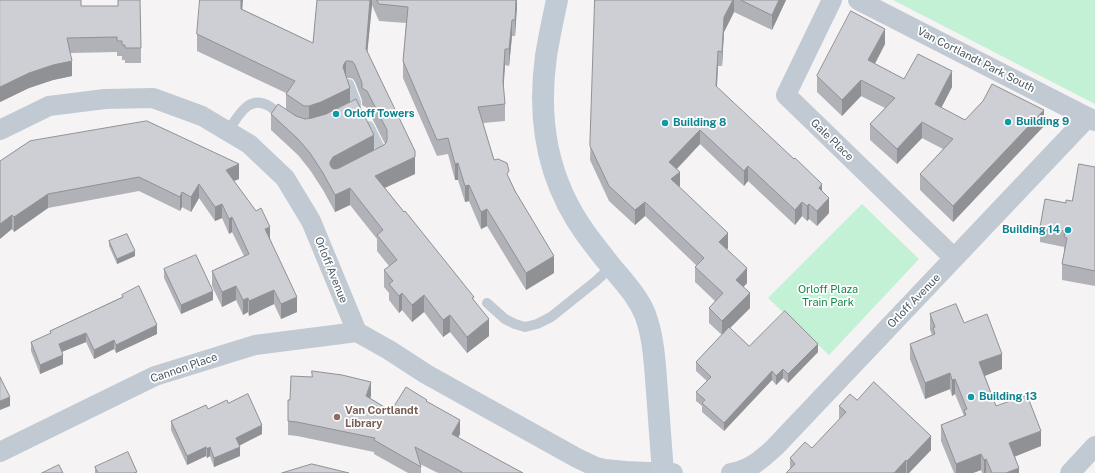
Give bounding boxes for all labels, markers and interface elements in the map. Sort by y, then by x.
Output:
street label: Van Cortlandt Park South [915,25,1037,95]
place label: Orloff Towers [344,107,415,121]
marker: Orloff Towers [331,109,341,119]
place label: Building 9 [1016,115,1069,129]
place label: Building 8 [673,116,726,130]
street label: Gale Place [808,116,856,164]
marker: Building 9 [1003,117,1013,127]
marker: Building 8 [660,118,670,128]
place label: Building 14 [1002,223,1060,237]
marker: Building 14 [1063,225,1073,235]
street label: Orloff Avenue [312,235,350,305]
street label: Orloff Avenue [885,271,943,331]
park label: Orloff Plaza Train Park [798,283,858,309]
street label: Cannon Place [149,350,219,386]
place label: Building 13 [979,390,1037,404]
marker: Building 13 [966,392,976,402]
place label: Van Cortlandt Library [345,404,418,430]
marker: Van Cortlandt Library [332,412,342,422]

